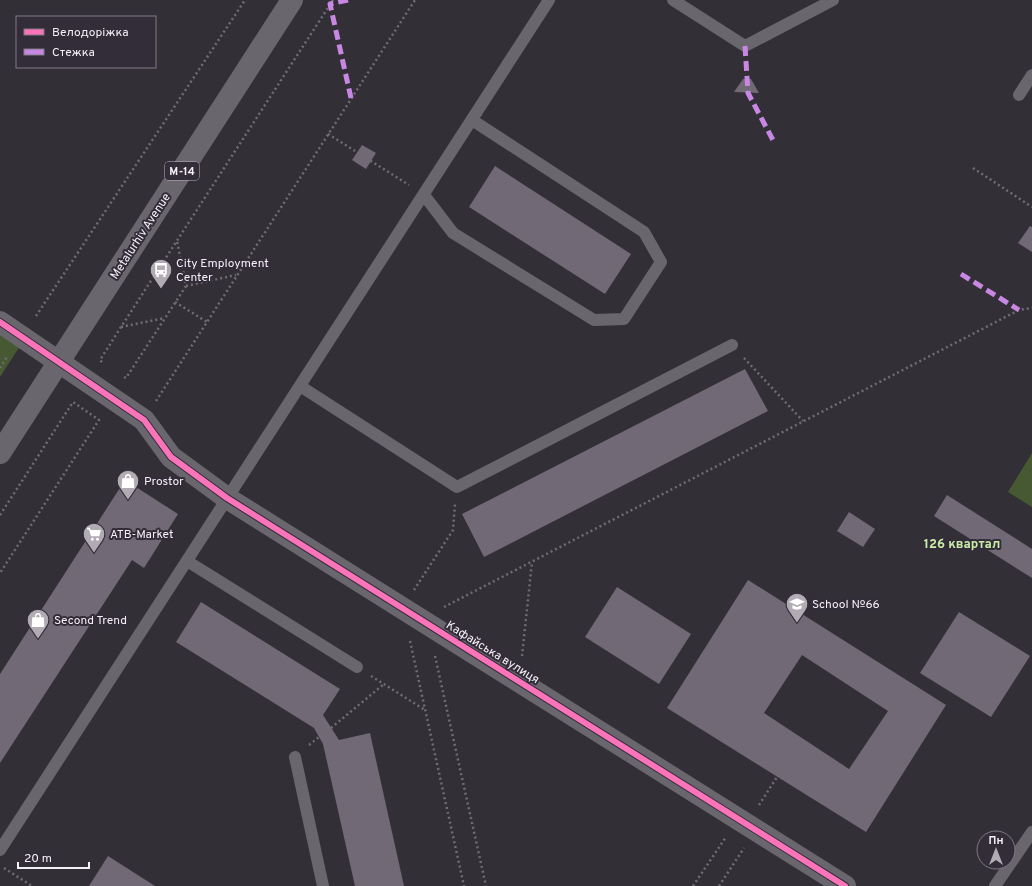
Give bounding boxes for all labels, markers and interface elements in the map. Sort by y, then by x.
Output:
legend [16,16,156,68]
text: Велодоріжка [52,25,129,41]
text: Стежка [52,45,95,61]
road number: М-14 [165,162,199,180]
street label: Metalurhiv Avenue [107,190,175,283]
place label: City Employment Center [176,256,269,286]
bus stop icon: City Employment Center [148,257,174,290]
shop icon: Prostor [115,468,141,501]
place label: Prostor [144,474,184,490]
supermarket icon: ATB-Market [81,521,107,554]
place label: ATB-Market [110,527,173,543]
district label: 126 квартал [924,537,1000,553]
school or university icon: School №66 [784,591,810,624]
place label: School №66 [812,597,880,613]
shop icon: Second Trend [25,607,51,640]
place label: Second Trend [54,613,127,629]
street label: Кафайська вулиця [443,618,542,688]
north arrow [976,830,1016,870]
text: Пн [989,834,1003,848]
scale bar [18,844,89,870]
text: 20 m [24,851,52,867]

